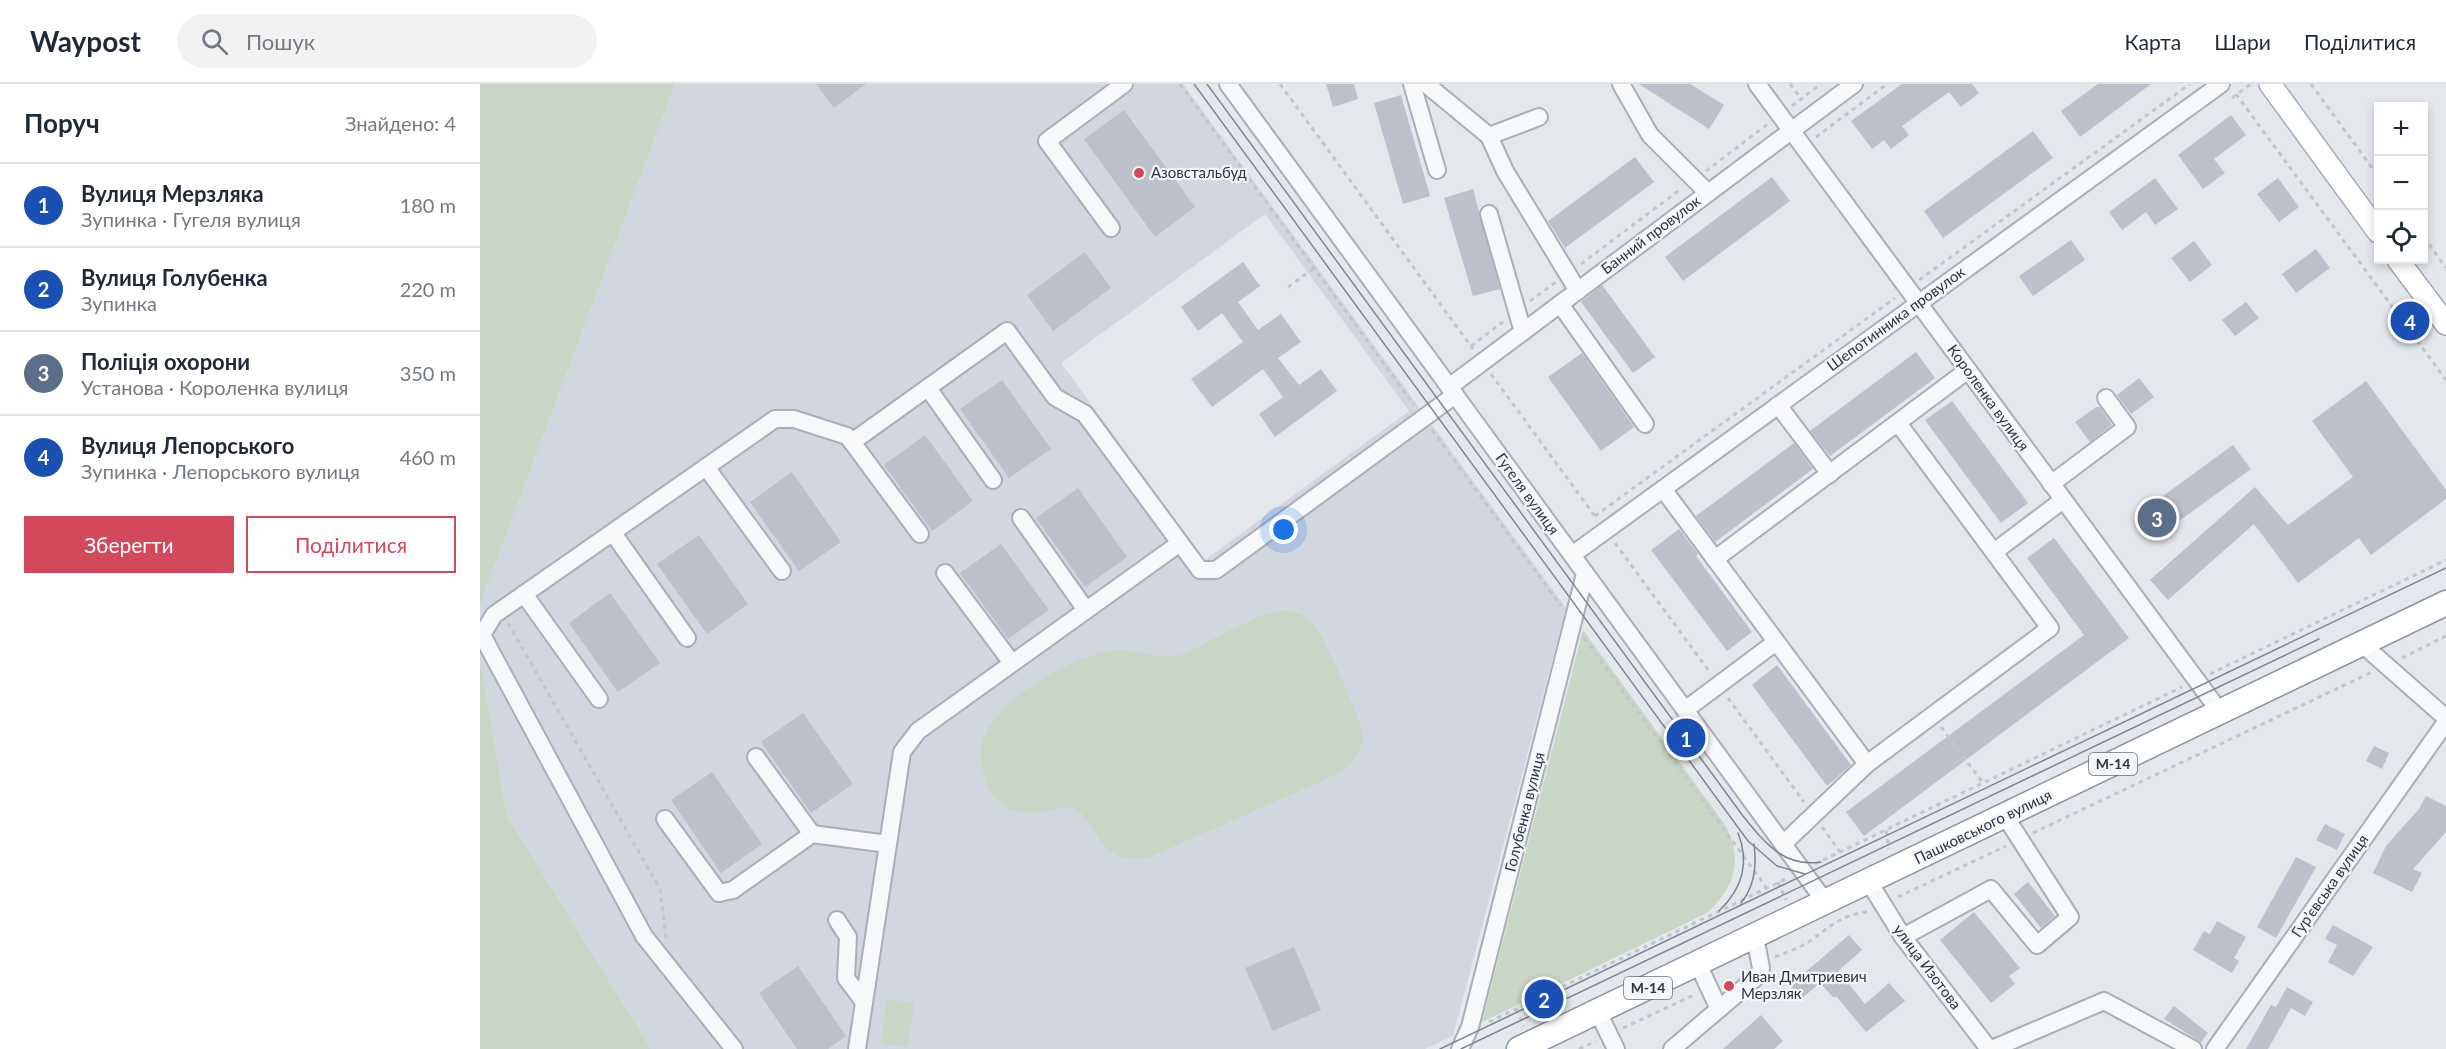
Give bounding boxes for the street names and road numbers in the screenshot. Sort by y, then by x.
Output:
street label: Банний провулок [1597,191,1704,277]
street label: Шепотинника провулок [1823,262,1968,374]
street label: Короленка вулиця [1944,341,2033,454]
street label: Гугеля вулиця [1492,449,1563,538]
street label: Голубенка вулиця [1500,750,1548,873]
road number: М-14 [2089,753,2137,775]
street label: Пашковського вулиця [1911,785,2054,867]
street label: Гур’євська вулиця [2287,831,2371,940]
street label: улица Изотова [1890,920,1966,1012]
road number: М-14 [1624,977,1672,999]

